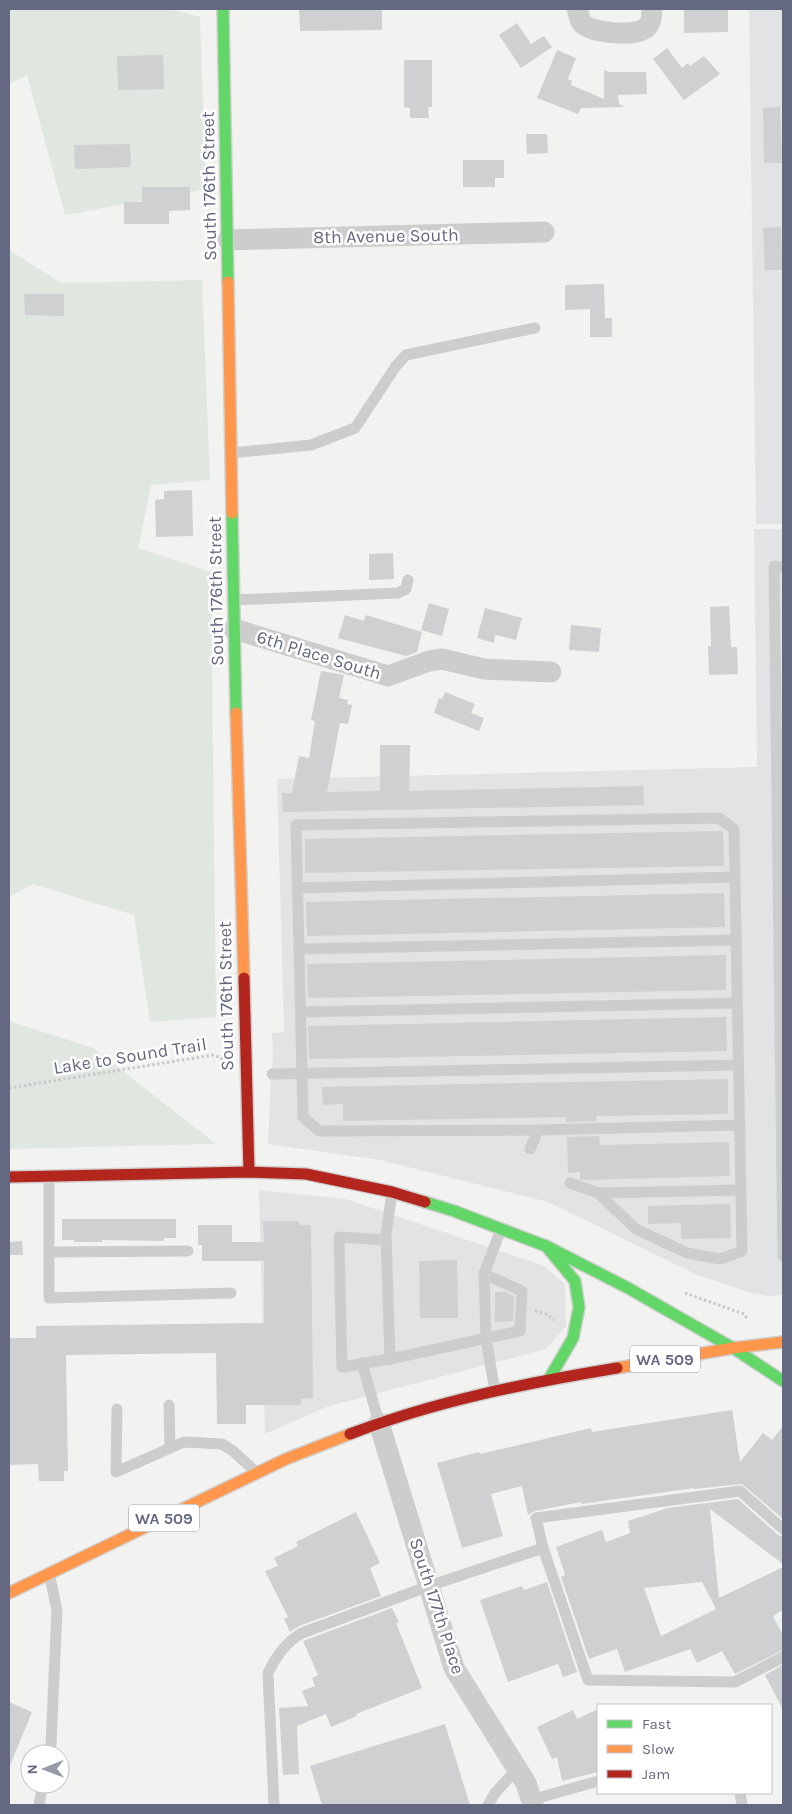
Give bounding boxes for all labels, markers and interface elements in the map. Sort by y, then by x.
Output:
street label: South 176th Street [197,111,221,261]
street label: 8th Avenue South [313,224,459,248]
street label: South 176th Street [204,516,228,666]
street label: 6th Place South [254,626,384,684]
street label: South 176th Street [214,921,238,1071]
street label: Lake to Sound Trail [52,1033,208,1079]
road number: WA 509 [630,1346,700,1372]
road number: WA 509 [129,1505,199,1532]
street label: South 177th Place [405,1535,469,1677]
legend [597,1704,772,1794]
text: Fast [642,1715,672,1733]
text: Slow [642,1740,674,1758]
north arrow [20,1744,70,1794]
text: N [24,1764,41,1774]
text: Jam [642,1765,670,1783]

